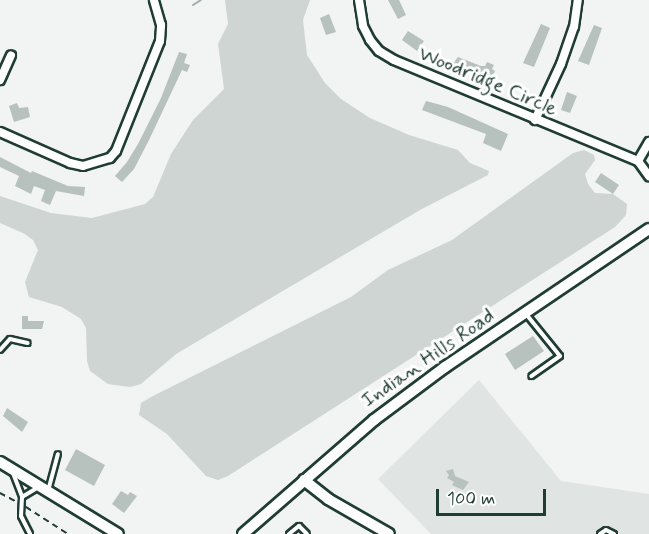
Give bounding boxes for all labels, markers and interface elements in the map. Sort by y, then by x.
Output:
street label: Woodridge Circle [415,40,561,122]
street label: Indian Hills Road [357,303,499,413]
scale bar [439,477,548,515]
text: 100 m [447,487,495,511]

